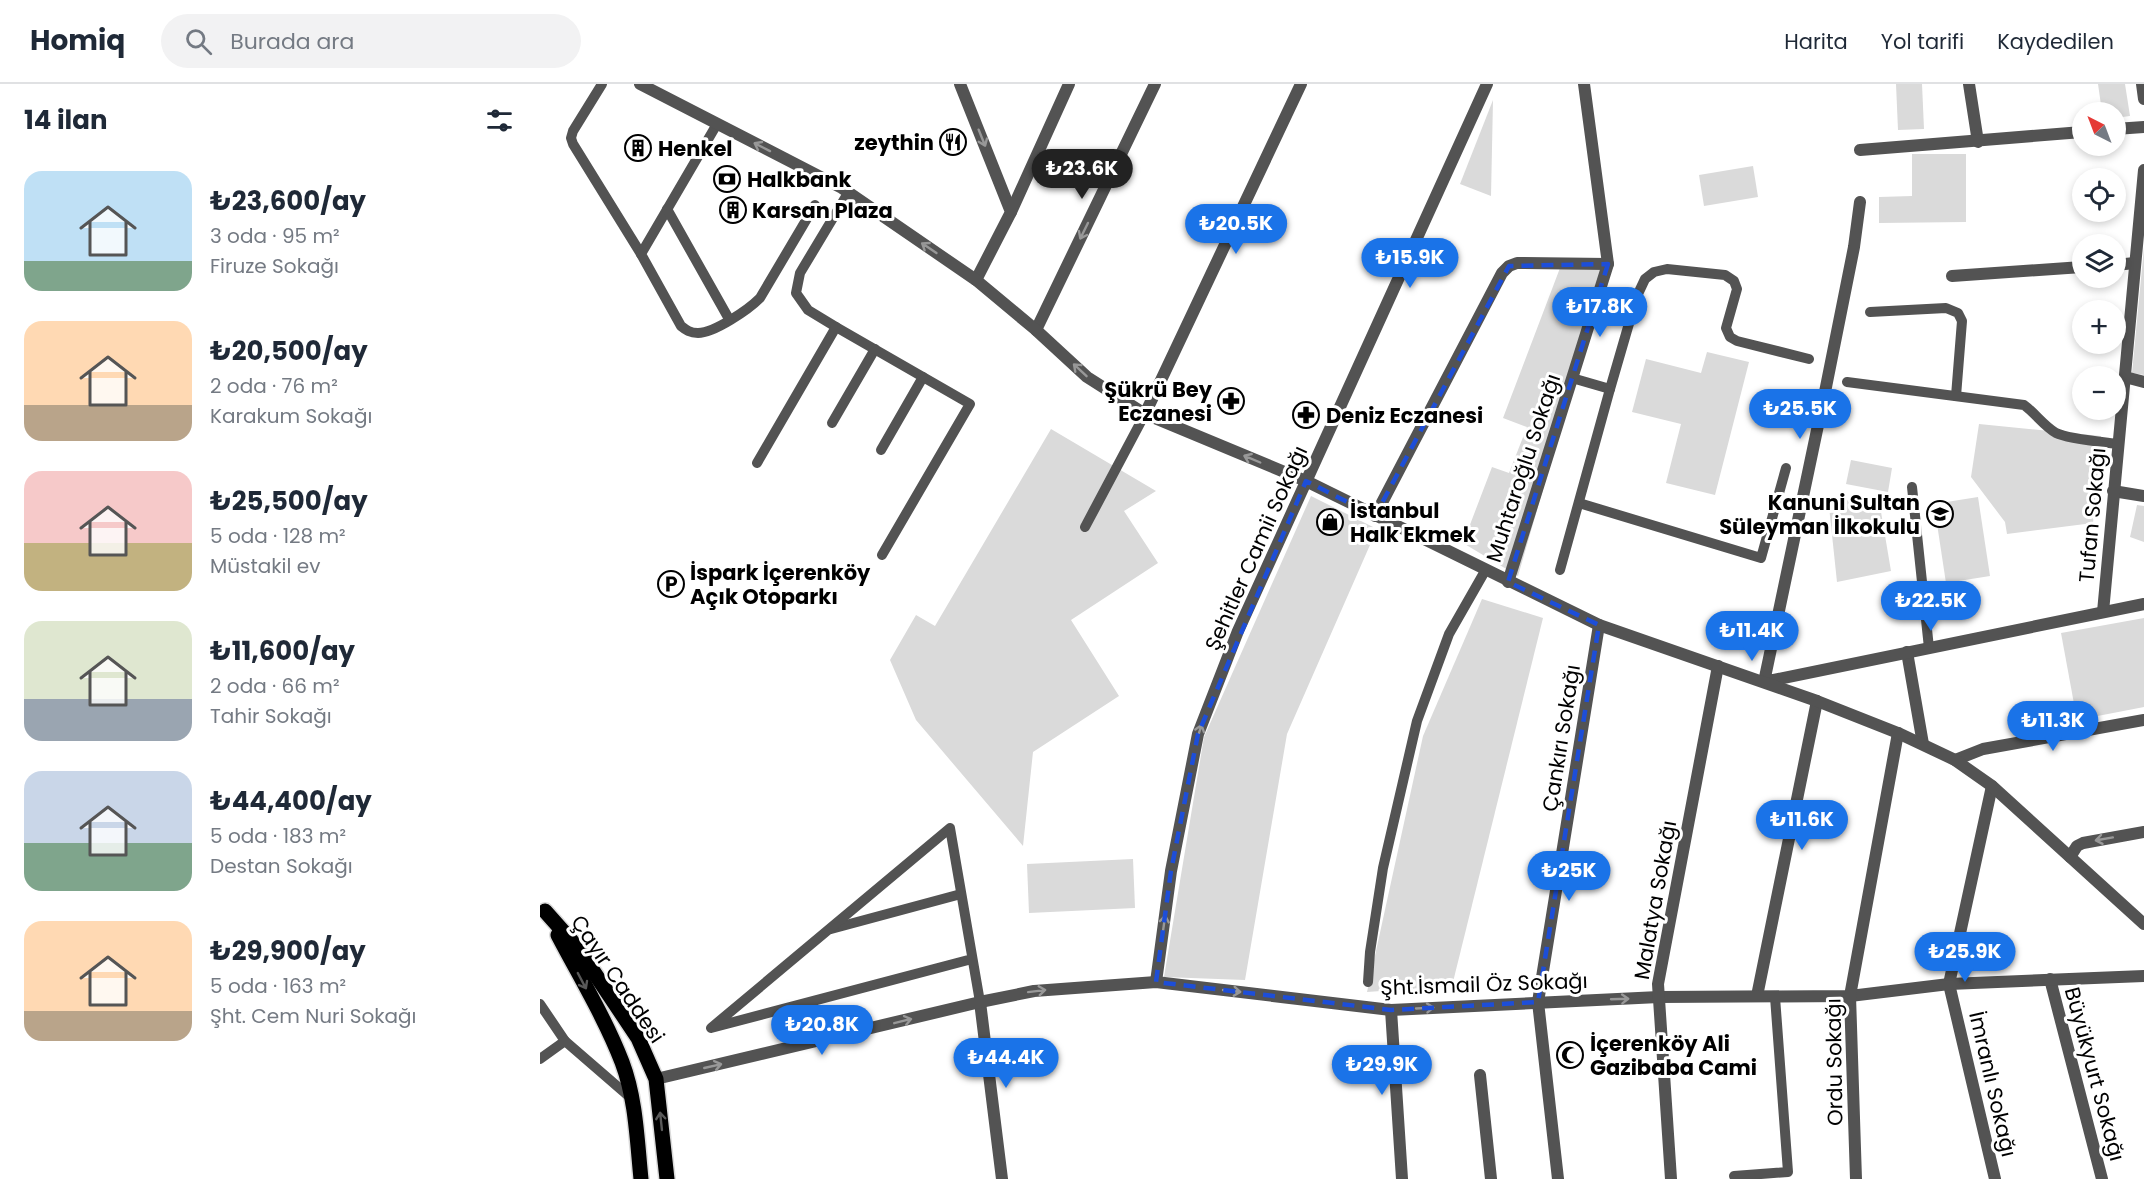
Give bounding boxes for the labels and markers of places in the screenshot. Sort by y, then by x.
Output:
restaurant icon: zeythin [938,127,968,157]
place label: zeythin [854,128,934,157]
building icon: Henkel [623,133,653,163]
place label: Henkel [658,134,733,163]
pin: ₺23.6K [1033,149,1131,200]
bank icon: Halkbank [712,164,742,194]
place label: Halkbank [747,165,851,194]
building icon: Karsan Plaza [718,195,748,225]
place label: Karsan Plaza [752,196,893,225]
pin: ₺20.5K [1187,204,1285,255]
pin: ₺15.9K [1361,238,1459,289]
pin: ₺17.8K [1551,287,1649,338]
place label: Şükrü Bey Eczanesi [1104,375,1213,428]
pharmacy icon: Şükrü Bey Eczanesi [1216,386,1246,416]
pin: ₺25.5K [1751,389,1849,440]
pharmacy icon: Deniz Eczanesi [1291,400,1321,430]
place label: Deniz Eczanesi [1326,401,1483,430]
place label: Kanuni Sultan Süleyman İlkokulu [1719,488,1920,541]
place label: İstanbul Halk Ekmek [1350,496,1476,549]
school or university icon: Kanuni Sultan Süleyman İlkokulu [1925,499,1955,529]
shop icon: İstanbul Halk Ekmek [1315,507,1345,537]
place label: İspark İçerenköy Açık Otoparkı [690,558,871,611]
parking icon: İspark İçerenköy Açık Otoparkı [656,569,686,599]
pin: ₺22.5K [1882,581,1980,632]
pin: ₺11.4K [1703,611,1801,662]
pin: ₺11.3K [2004,701,2102,752]
pin: ₺11.6K [1753,800,1851,851]
pin: ₺25K [1533,851,1605,902]
pin: ₺25.9K [1916,932,2014,983]
pin: ₺20.8K [773,1005,871,1056]
place label: İçerenköy Ali Gazibaba Cami [1590,1029,1757,1082]
pin: ₺44.4K [957,1038,1055,1089]
mosque icon: İçerenköy Ali Gazibaba Cami [1555,1040,1585,1070]
pin: ₺29.9K [1333,1045,1431,1096]

